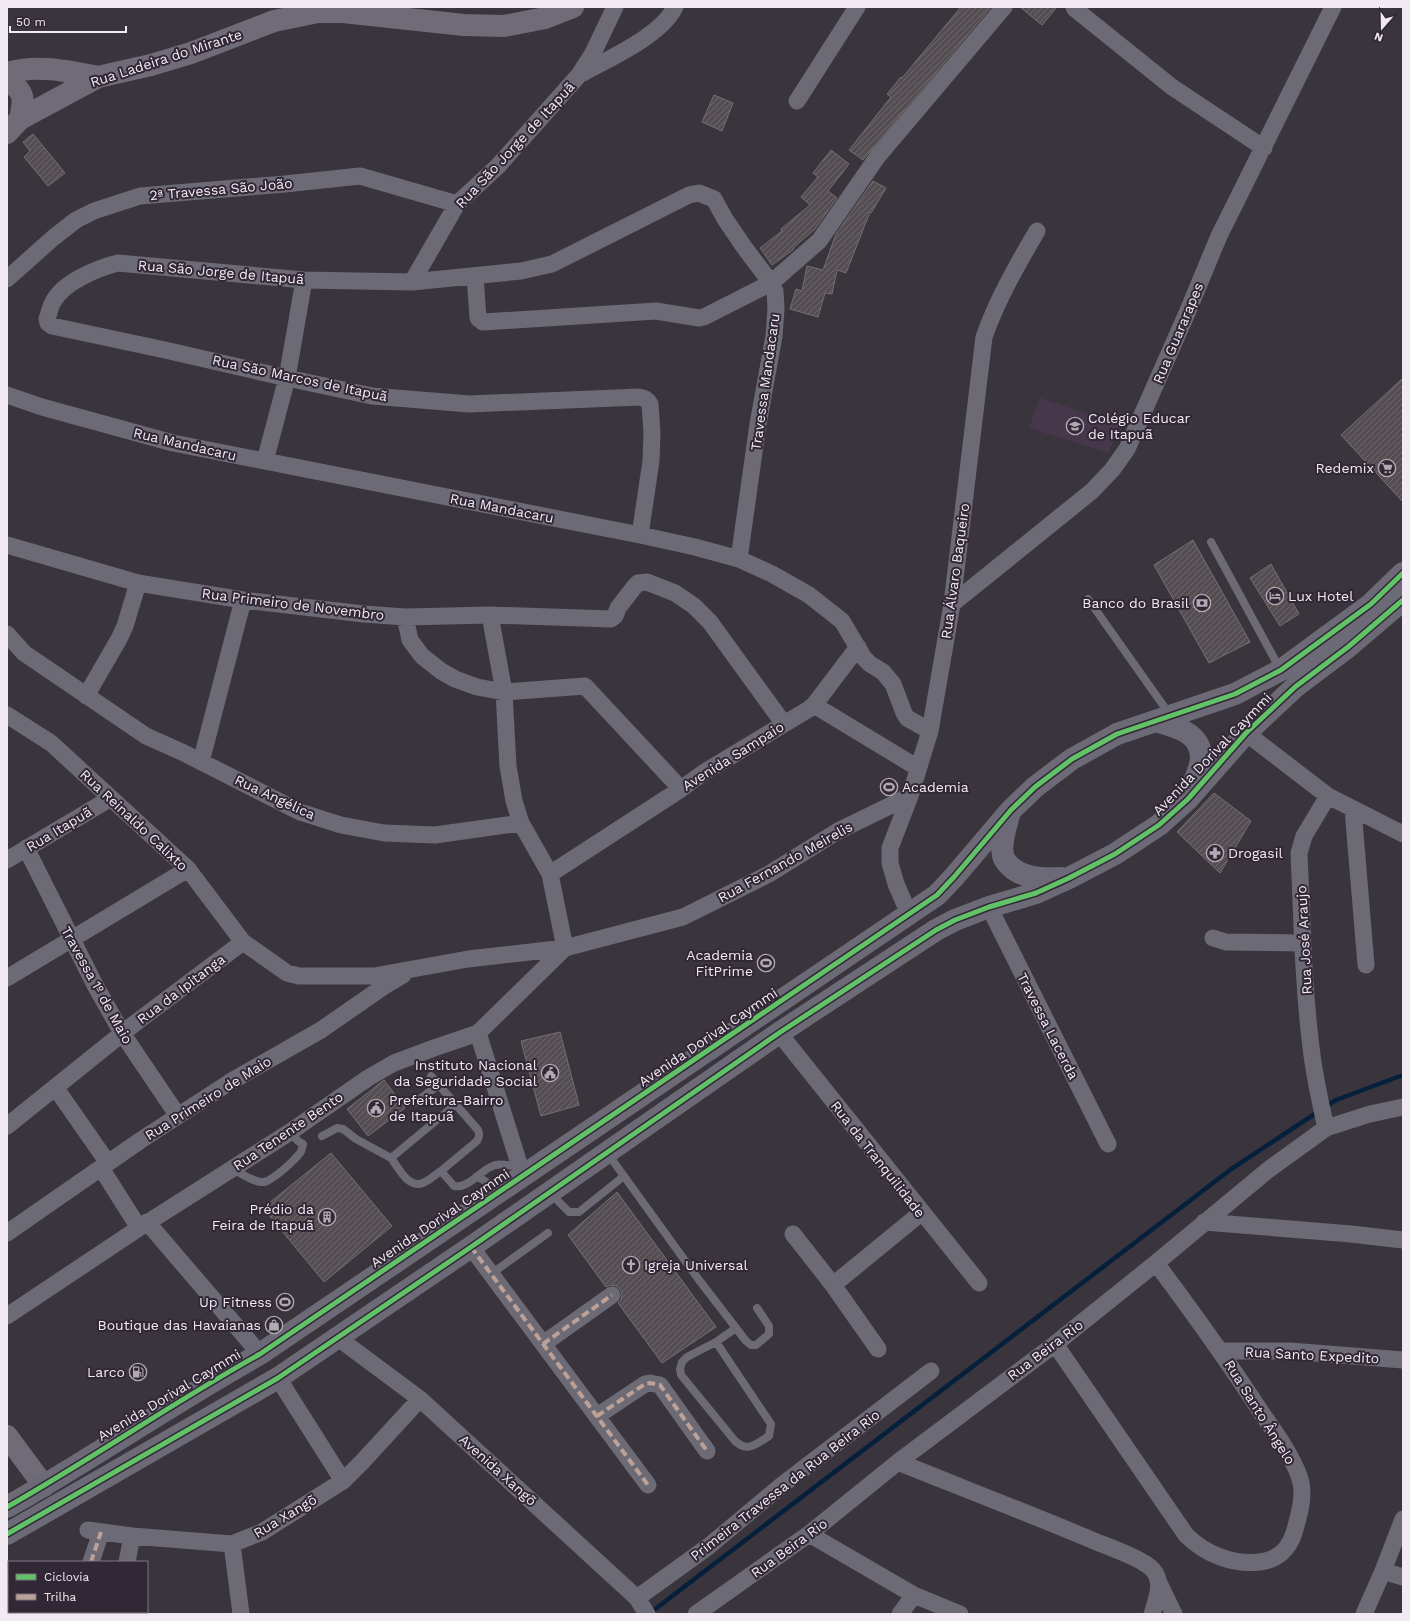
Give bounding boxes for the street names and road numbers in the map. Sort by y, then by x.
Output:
street label: Rua Ladeira do Mirante [88,26,244,90]
street label: Rua São Jorge de Itapuã [452,79,578,211]
street label: 2ª Travessa São João [149,175,293,203]
street label: Rua São Jorge de Itapuã [137,257,305,287]
street label: Rua Guararapes [1150,280,1206,386]
street label: Travessa Mandacaru [747,312,783,452]
street label: Rua São Marcos de Itapuã [211,352,389,404]
street label: Rua Mandacaru [132,424,238,464]
street label: Rua Mandacaru [449,490,555,526]
street label: Rua Álvaro Baqueiro [938,502,972,640]
street label: Rua Primeiro de Novembro [201,585,385,623]
street label: Avenida Dorival Caymmi [1149,689,1275,819]
street label: Avenida Sampaio [679,718,787,794]
street label: Rua Reinaldo Calixto [77,766,191,874]
street label: Rua Angélica [232,771,318,823]
street label: Rua Itapuã [23,803,95,855]
street label: Rua Fernando Meirelis [715,818,855,906]
street label: Rua José Araujo [1293,885,1315,995]
street label: Travessa 1º de Maio [58,924,136,1046]
street label: Rua da Ipitanga [134,951,228,1027]
street label: Travessa Lacerda [1014,970,1082,1082]
street label: Avenida Dorival Caymmi [636,985,780,1089]
street label: Rua Primeiro de Maio [142,1053,274,1143]
street label: Rua Tenente Bento [230,1088,346,1174]
street label: Rua da Tranquilidade [828,1098,928,1220]
street label: Avenida Dorival Caymmi [368,1166,512,1270]
street label: Rua Beira Rio [1004,1316,1086,1384]
street label: Rua Santo Expedito [1244,1343,1380,1367]
street label: Avenida Dorival Caymmi [95,1346,243,1444]
street label: Rua Santo Ângelo [1221,1357,1299,1467]
street label: Primeira Travessa da Rua Beira Rio [686,1405,884,1565]
street label: Avenida Xangõ [456,1431,540,1509]
street label: Rua Xangõ [251,1491,319,1541]
street label: Rua Beira Rio [747,1514,831,1582]

